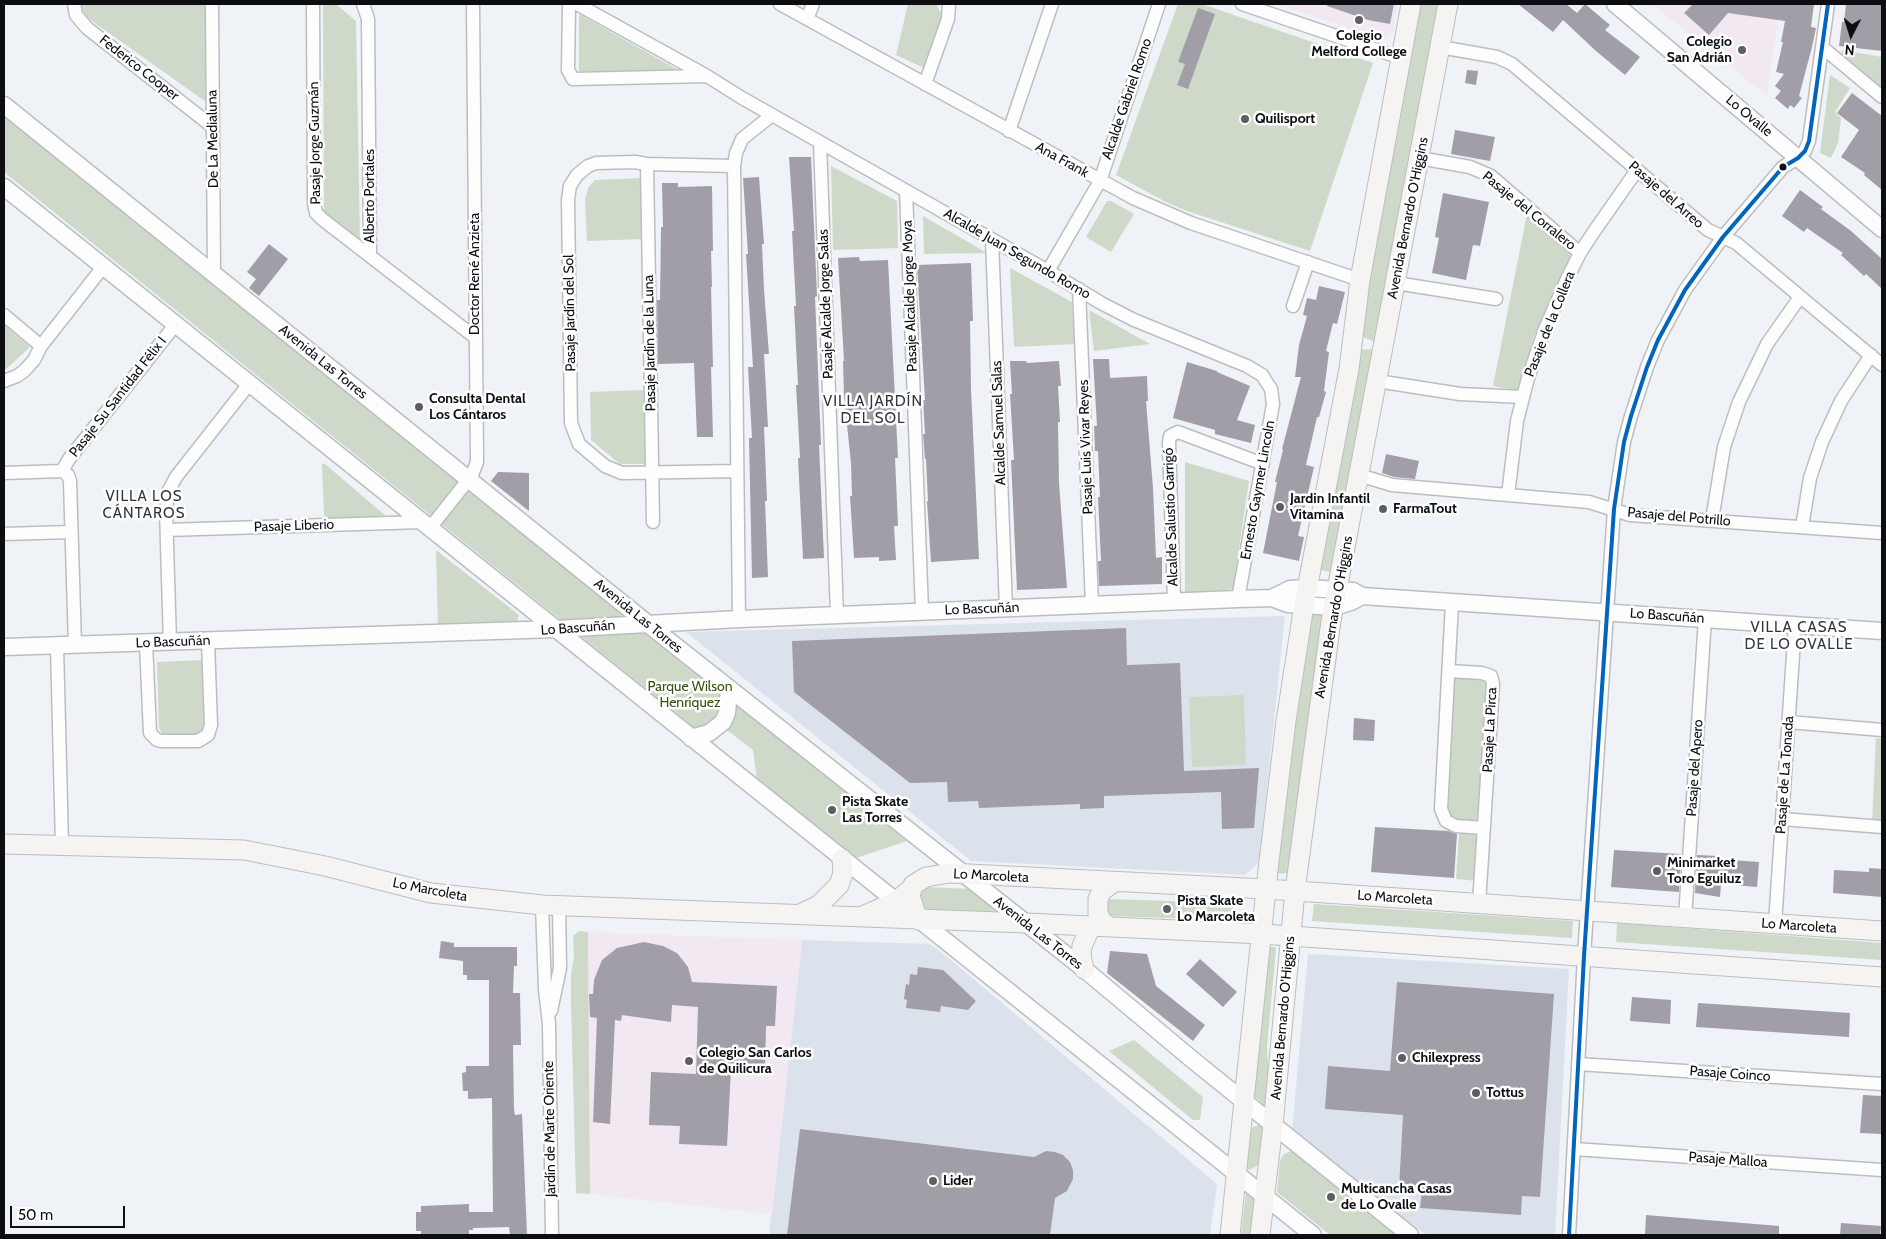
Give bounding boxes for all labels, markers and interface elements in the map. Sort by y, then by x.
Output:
north arrow [1826,10,1876,60]
marker: Colegio Melford College [1353,14,1365,26]
place label: Colegio Melford College [1311,28,1407,60]
street label: Federico Cooper [96,32,182,104]
place label: Colegio San Adrián [1667,34,1732,66]
street label: Alcalde Gabriel Romo [1098,36,1156,162]
text: N [1844,41,1855,59]
marker: Colegio San Adrián [1736,44,1748,56]
street label: Pasaje Jorge Guzmán [306,81,324,205]
street label: De La Medialuna [204,90,222,188]
street label: Lo Ovalle [1722,92,1776,140]
place label: Quilisport [1255,111,1315,127]
marker: Quilisport [1239,113,1251,125]
street label: Avenida Bernardo O'Higgins [1384,136,1432,300]
street label: Ana Frank [1032,139,1092,181]
street label: Alberto Portales [362,149,378,243]
street label: Pasaje del Arreo [1625,158,1707,232]
unlabelled marker [1778,162,1788,172]
street label: Pasaje del Corralero [1479,168,1579,254]
street label: Alcalde Juan Segundo Romo [941,205,1093,303]
street label: Doctor René Anzieta [467,213,483,335]
street label: Pasaje Alcalde Jorge Moya [899,220,921,372]
street label: Pasaje Alcalde Jorge Salas [815,229,837,379]
street label: Pasaje Jardín del Sol [561,254,579,372]
street label: Pasaje de la Collera [1521,269,1579,379]
street label: Pasaje Jardín de la Luna [640,275,660,411]
street label: Avenida Las Torres [275,321,371,403]
street label: Pasaje Su Santidad Félix I [66,333,170,461]
street label: Alcalde Samuel Salas [988,360,1010,486]
street label: Pasaje Luis Vivar Reyes [1075,379,1097,515]
place label: Consulta Dental Los Cántaros [429,391,526,424]
district label: VILLA JARDÍN DEL SOL [821,393,925,428]
marker: Consulta Dental Los Cántaros [413,401,425,413]
street label: Ernesto Gaymer Lincoln [1237,419,1279,561]
street label: Alcalde Salustio Garrigó [1160,447,1182,587]
district label: VILLA LOS CÁNTAROS [102,488,186,523]
place label: Jardin Infantil Vitamina [1290,491,1370,524]
marker: Jardin Infantil Vitamina [1274,501,1286,513]
place label: FarmaTout [1393,501,1457,517]
marker: FarmaTout [1377,503,1389,515]
street label: Pasaje del Potrillo [1627,504,1731,530]
street label: Pasaje Liberio [254,516,334,536]
street label: Avenida Bernardo O'Higgins [1311,535,1357,699]
street label: Avenida Las Torres [590,575,686,657]
street label: Lo Bascuñán [944,599,1020,619]
street label: Lo Bascuñán [1629,605,1705,627]
street label: Lo Bascuñán [540,617,616,639]
district label: VILLA CASAS DE LO OVALLE [1743,619,1855,654]
street label: Lo Bascuñán [135,632,211,652]
park label: Parque Wilson Henríquez [648,679,732,712]
street label: Pasaje La Pirca [1479,687,1501,773]
street label: Pasaje de La Tonada [1772,715,1798,835]
street label: Pasaje del Apero [1683,719,1707,817]
place label: Pista Skate Las Torres [842,794,908,826]
marker: Pista Skate Las Torres [826,804,838,816]
place label: Minimarket Toro Eguiluz [1667,855,1741,888]
marker: Minimarket Toro Eguiluz [1651,865,1663,877]
street label: Lo Marcoleta [953,866,1029,886]
street label: Lo Marcoleta [391,875,469,905]
street label: Lo Marcoleta [1357,887,1433,909]
street label: Avenida Las Torres [990,893,1086,973]
place label: Pista Skate Lo Marcoleta [1177,893,1255,926]
marker: Pista Skate Lo Marcoleta [1161,903,1173,915]
street label: Lo Marcoleta [1761,915,1837,937]
street label: Avenida Bernardo O'Higgins [1267,935,1299,1101]
place label: Colegio San Carlos de Quilicura [699,1045,812,1078]
place label: Chilexpress [1412,1050,1481,1066]
marker: Chilexpress [1396,1052,1408,1064]
marker: Colegio San Carlos de Quilicura [683,1055,695,1067]
street label: Jardín de Marte Oriente [540,1061,560,1197]
street label: Pasaje Coinco [1689,1063,1771,1085]
place label: Tottus [1486,1085,1524,1101]
marker: Tottus [1470,1087,1482,1099]
street label: Pasaje Malloa [1688,1149,1768,1171]
place label: Lider [943,1173,973,1189]
marker: Lider [927,1175,939,1187]
place label: Multicancha Casas de Lo Ovalle [1341,1181,1452,1214]
marker: Multicancha Casas de Lo Ovalle [1325,1191,1337,1203]
scale bar [12,1196,128,1228]
text: 50 m [18,1206,53,1224]

